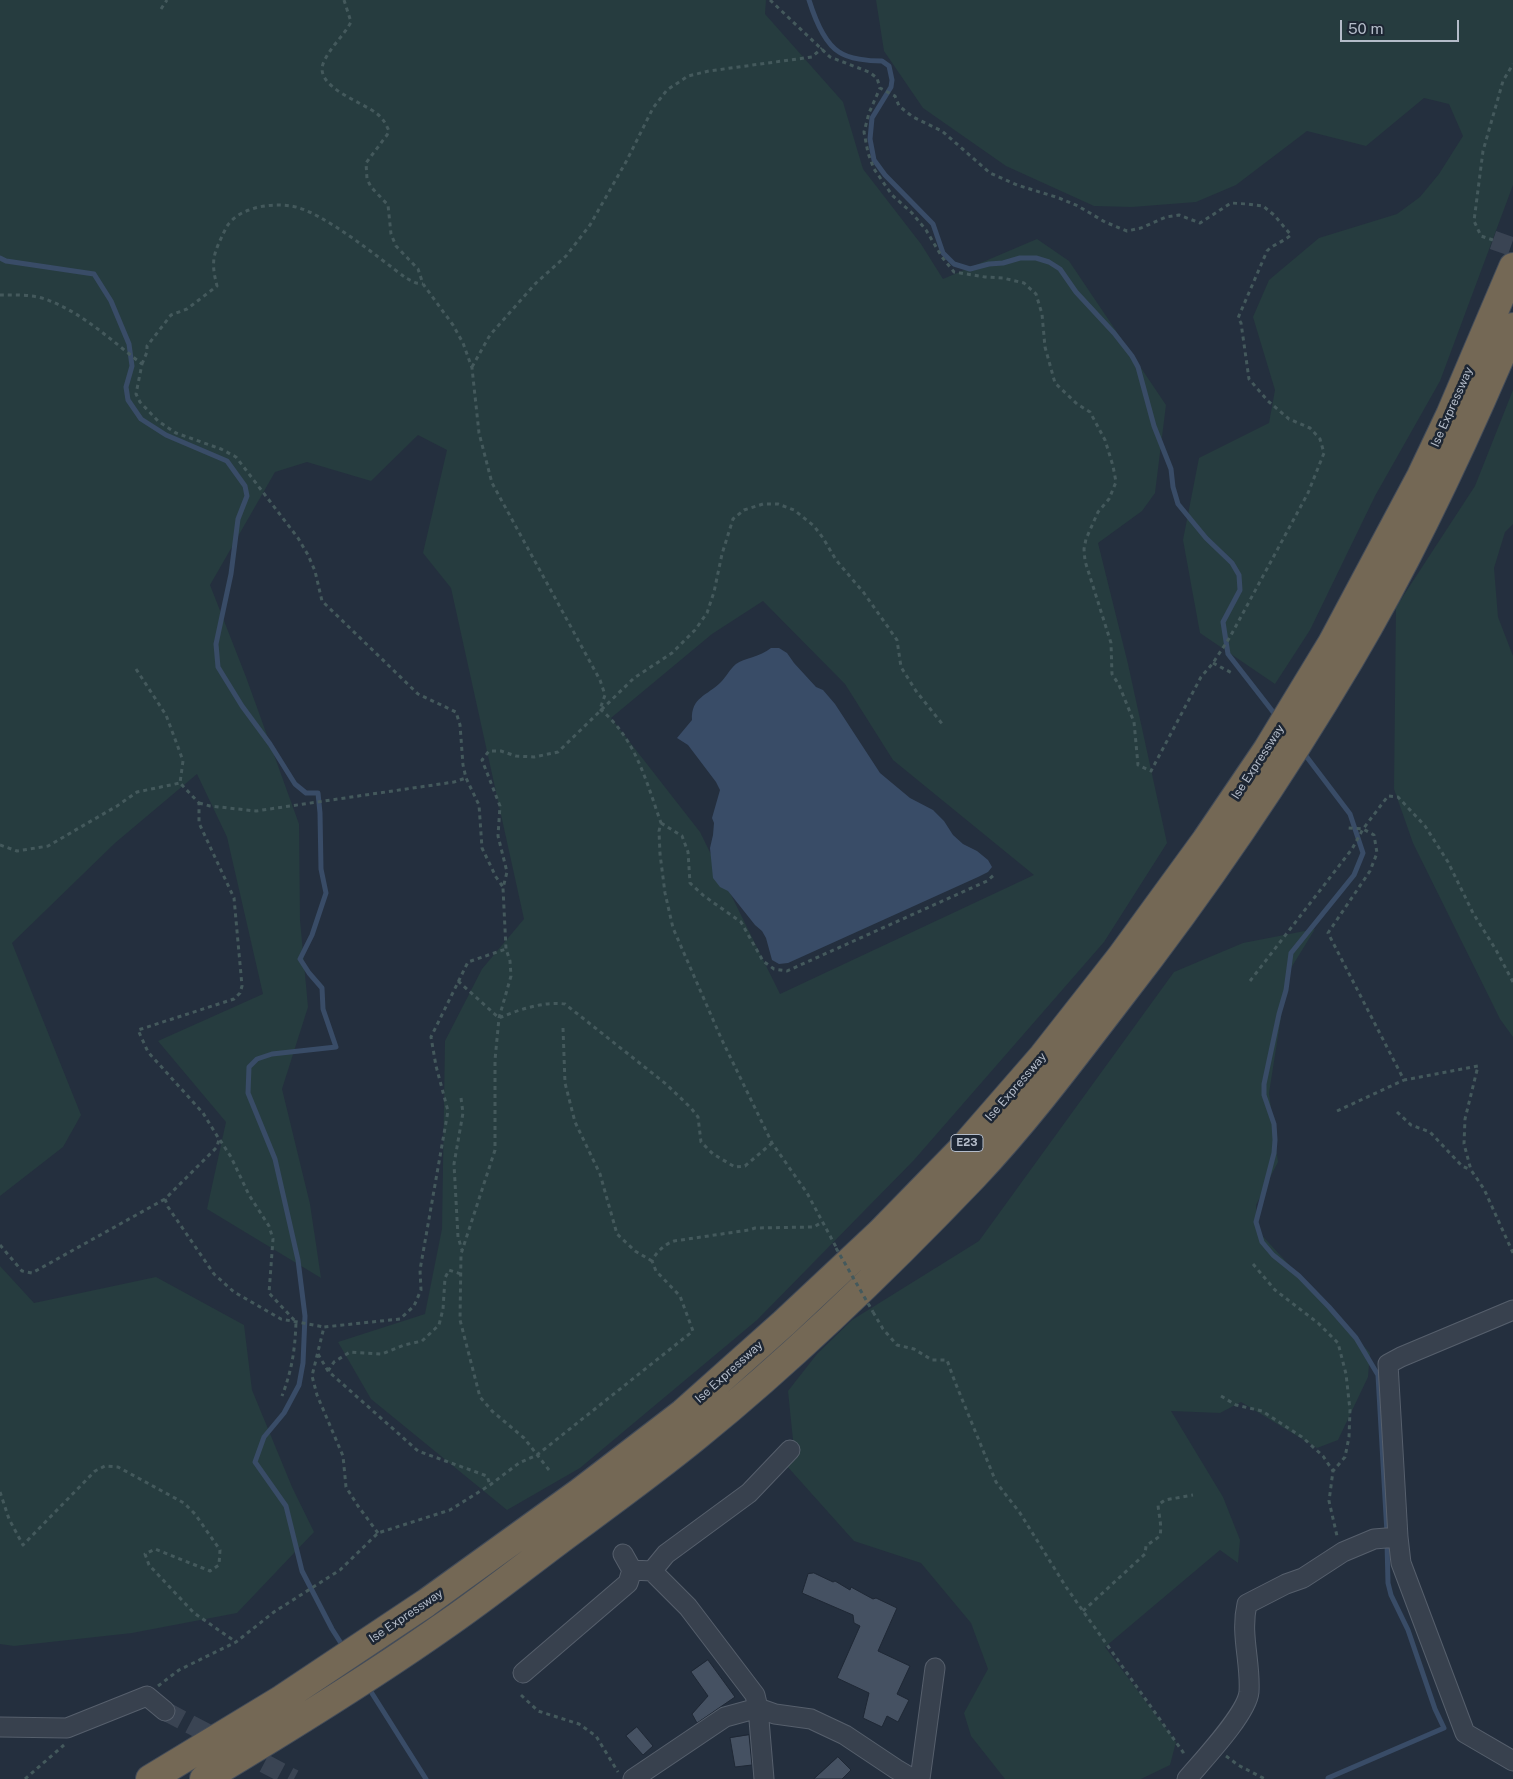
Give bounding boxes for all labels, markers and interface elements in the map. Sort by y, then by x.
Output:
scale bar [1343,10,1462,42]
text: 50 m [1348,20,1383,37]
street label: Ise Expressway [1428,365,1476,449]
street label: Ise Expressway [1229,722,1287,802]
street label: Ise Expressway [982,1050,1050,1124]
road number: E23 [951,1134,983,1152]
street label: Ise Expressway [692,1338,766,1406]
street label: Ise Expressway [366,1586,446,1646]

